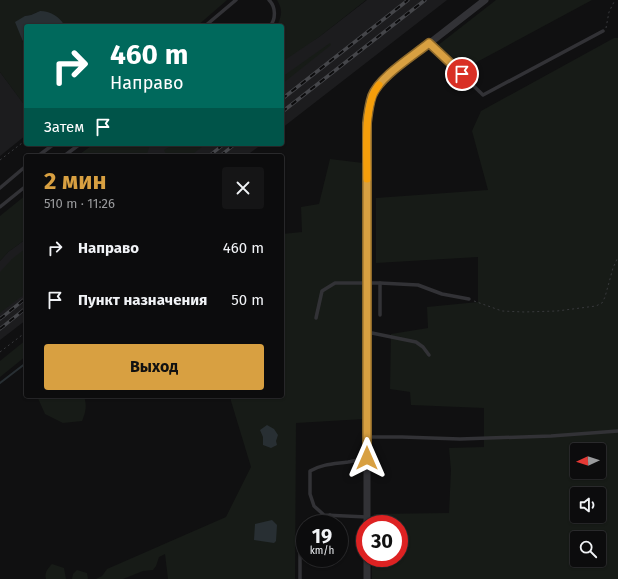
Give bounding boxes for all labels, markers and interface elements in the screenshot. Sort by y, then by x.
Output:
text: 460 m [110,38,188,71]
icon: right [44,40,96,92]
pin [445,57,479,91]
icon: arrive [451,63,473,85]
text: Направо [110,72,184,94]
icon: arrive [92,116,114,138]
text: Затем [44,118,84,136]
text: 2 мин [44,167,106,195]
button: close [222,167,264,209]
text: 510 m · 11:26 [44,196,115,211]
icon: right [44,237,66,259]
text: Направо [78,239,139,257]
text: 460 m [223,239,264,257]
icon: arrive [44,289,66,311]
text: Пункт назначения [78,291,207,309]
text: 50 m [231,291,264,309]
button: Выход [44,344,264,390]
position arrow [346,437,388,479]
north arrow [570,443,606,479]
map controls [570,443,606,567]
button: sound [570,487,606,523]
speed limit sign: 30 [356,515,408,567]
text: 19 [312,524,332,548]
button: search [570,531,606,567]
text: km/h [310,545,334,557]

